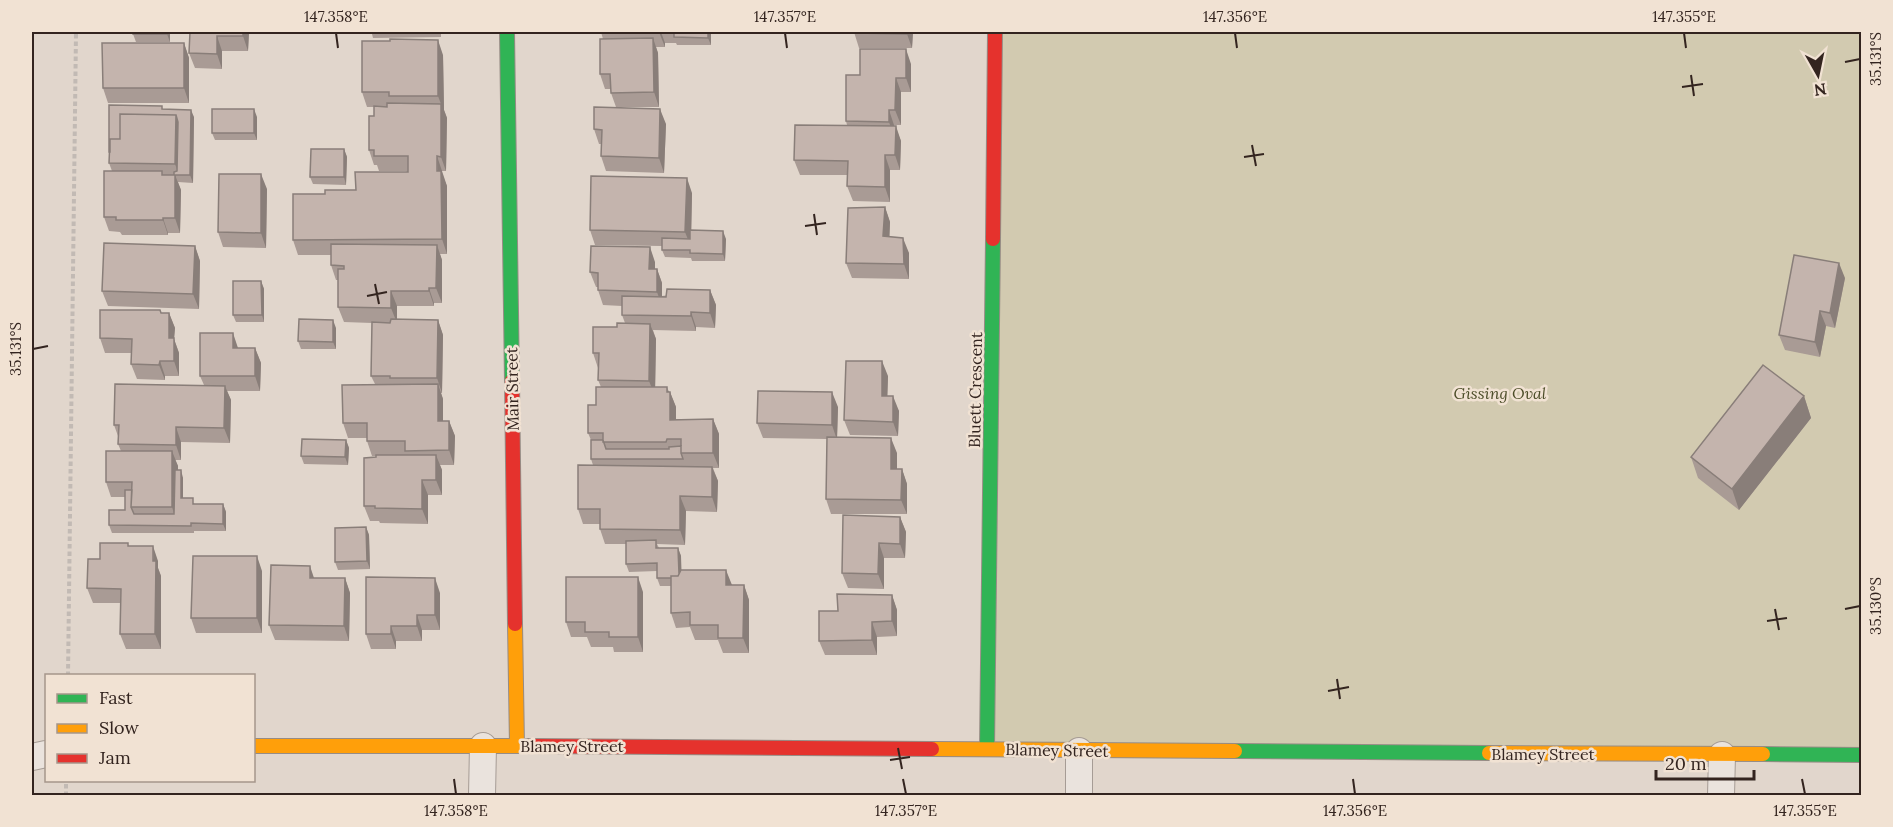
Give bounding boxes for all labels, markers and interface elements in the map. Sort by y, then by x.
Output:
text: 147.358°E [304,7,368,26]
text: 147.357°E [754,7,816,26]
text: 147.356°E [1203,7,1267,26]
text: 147.355°E [1652,7,1716,26]
text: 35.131°S [1866,32,1885,86]
north arrow [1788,45,1848,105]
text: N [1813,79,1828,101]
text: 35.131°S [6,322,25,376]
street label: Bluett Crescent [964,331,986,448]
street label: Mair Street [501,346,523,431]
park label: Gissing Oval [1454,383,1547,403]
text: 35.130°S [1866,577,1885,635]
legend [45,674,255,782]
text: Fast [99,686,133,709]
text: Slow [99,716,139,739]
street label: Blamey Street [520,736,624,756]
street label: Blamey Street [1005,739,1110,761]
scale bar [1656,743,1754,781]
street label: Blamey Street [1491,744,1595,764]
text: Jam [98,746,131,769]
text: 20 m [1665,752,1707,775]
text: 147.358°E [424,801,488,820]
text: 147.357°E [875,801,937,820]
text: 147.356°E [1323,801,1387,820]
text: 147.355°E [1773,801,1837,820]

